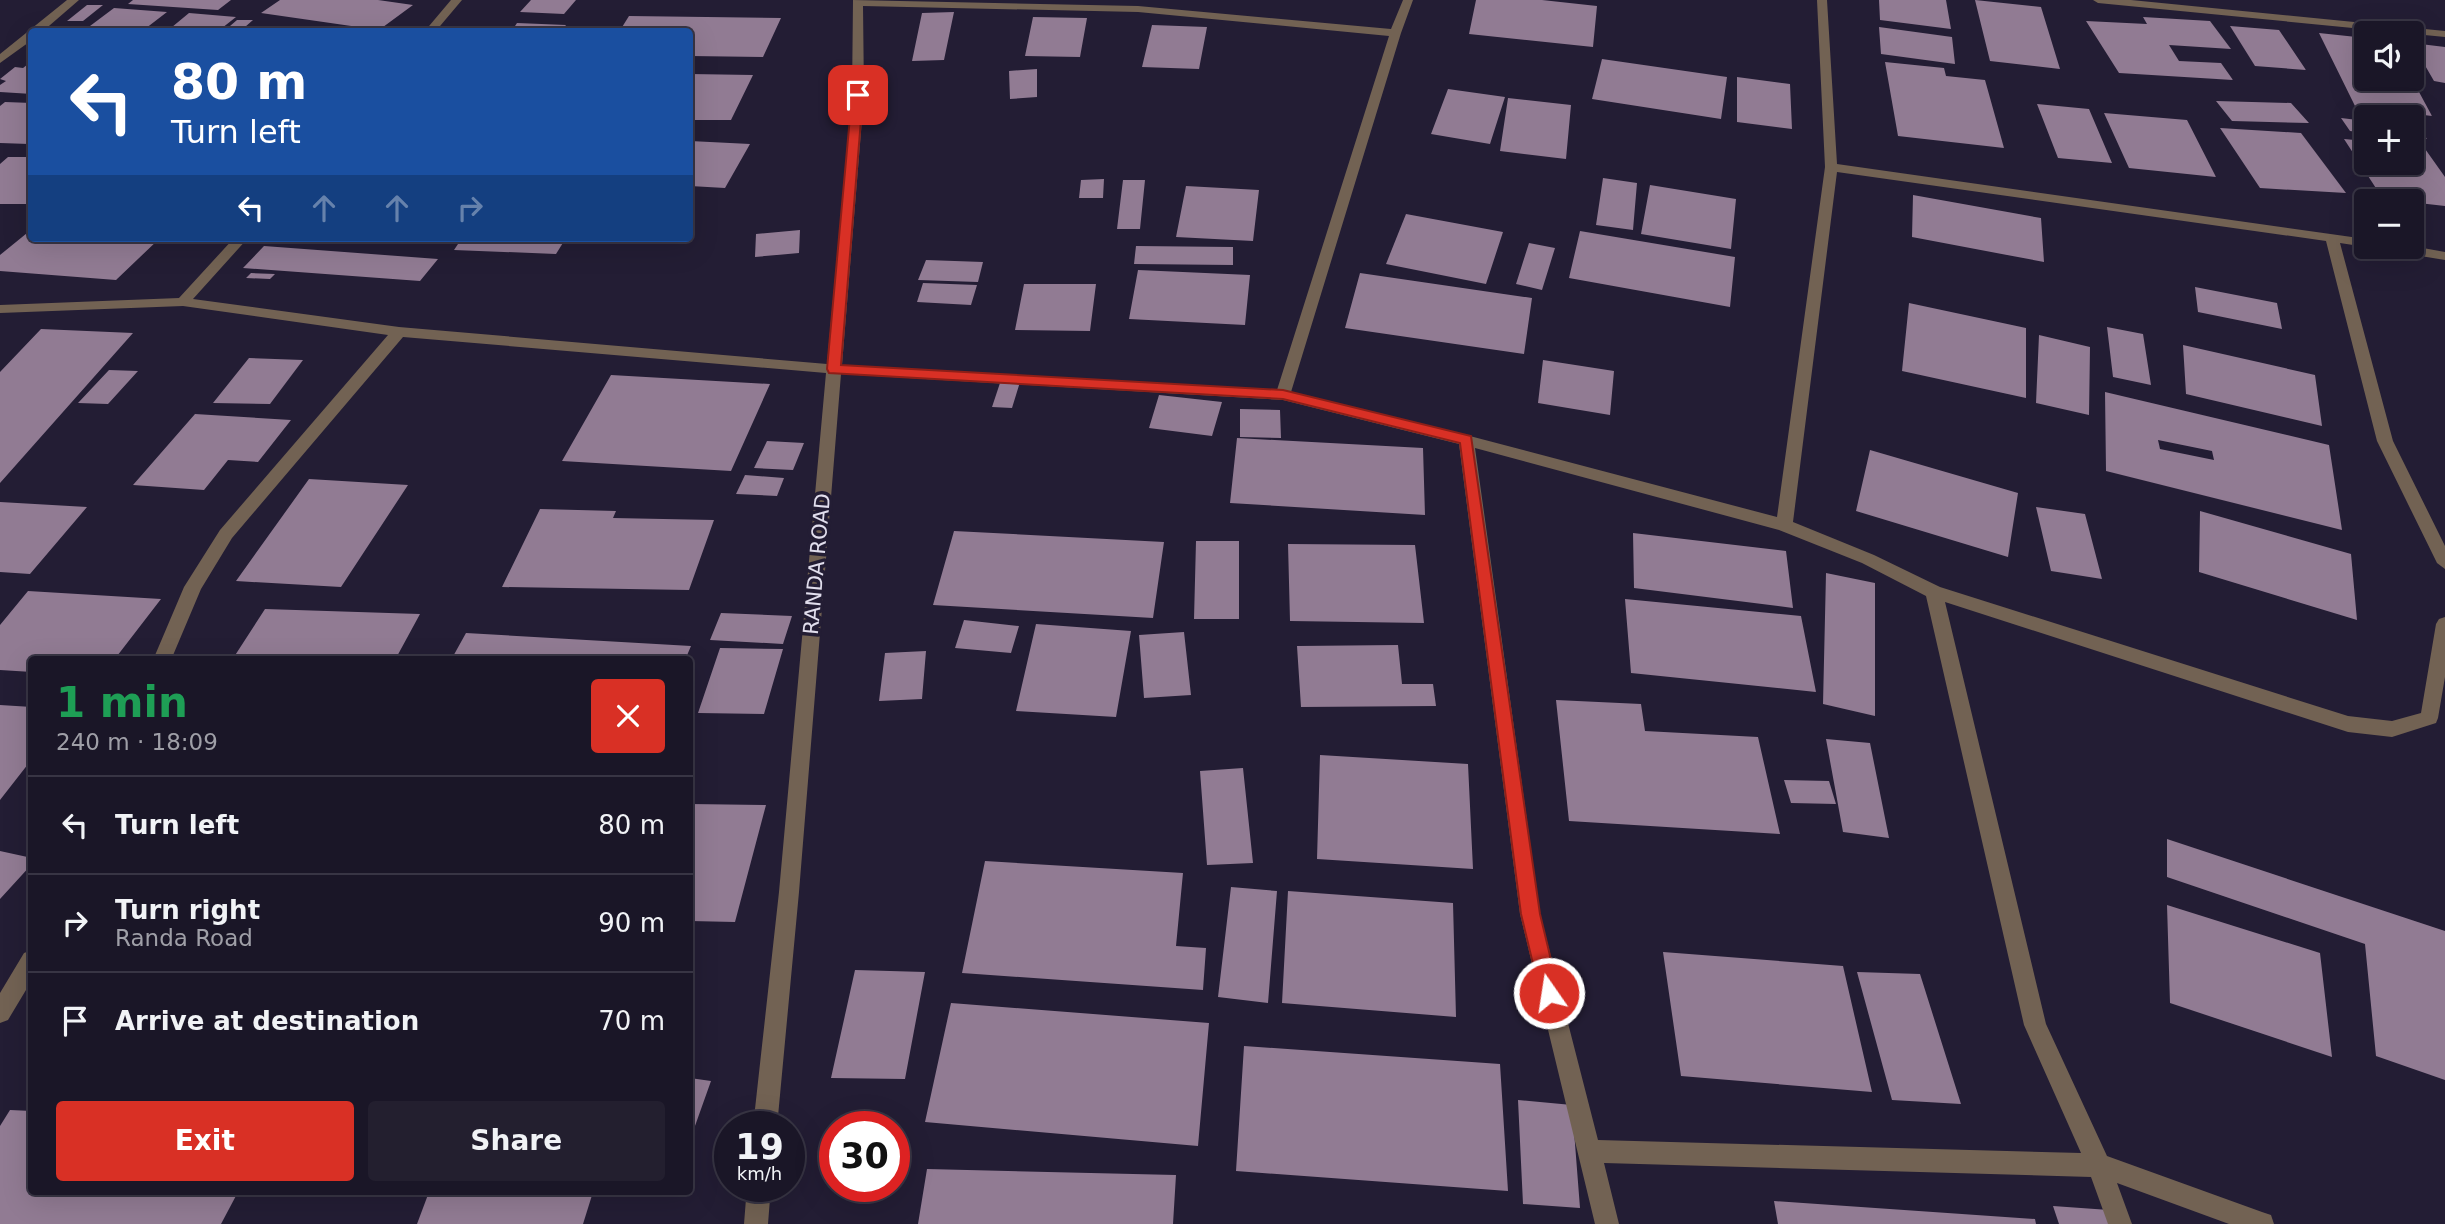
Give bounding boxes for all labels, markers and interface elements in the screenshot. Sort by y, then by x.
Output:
map controls [2354,21,2424,259]
button: sound [2354,21,2424,91]
text: 80 m [171,54,307,111]
icon: left [56,56,147,147]
pin [828,65,888,125]
icon: arrive [839,76,877,114]
button: + [2354,105,2424,175]
text: Turn left [171,113,301,151]
icon: left [232,189,270,227]
icon: ahead [305,189,343,227]
icon: ahead [378,189,416,227]
icon: right [451,189,489,227]
button: − [2354,189,2424,259]
street label: RANDA ROAD [799,492,835,636]
text: 1 min [56,678,188,727]
button: close [591,679,665,753]
text: 240 m · 18:09 [56,729,218,755]
icon: left [56,806,94,844]
text: Turn left [115,810,239,840]
text: 80 m [598,810,665,840]
text: Turn right [115,895,260,925]
icon: right [56,904,94,942]
text: 90 m [598,908,665,938]
text: Randa Road [115,925,253,951]
position arrow [1512,956,1586,1030]
icon: arrive [56,1002,94,1040]
text: Arrive at destination [115,1006,419,1036]
text: 70 m [598,1006,665,1036]
button: Exit [56,1101,354,1181]
button: Share [368,1101,665,1181]
speed limit sign: 30 [819,1111,910,1202]
text: 19 [735,1127,784,1167]
text: km/h [737,1163,782,1184]

